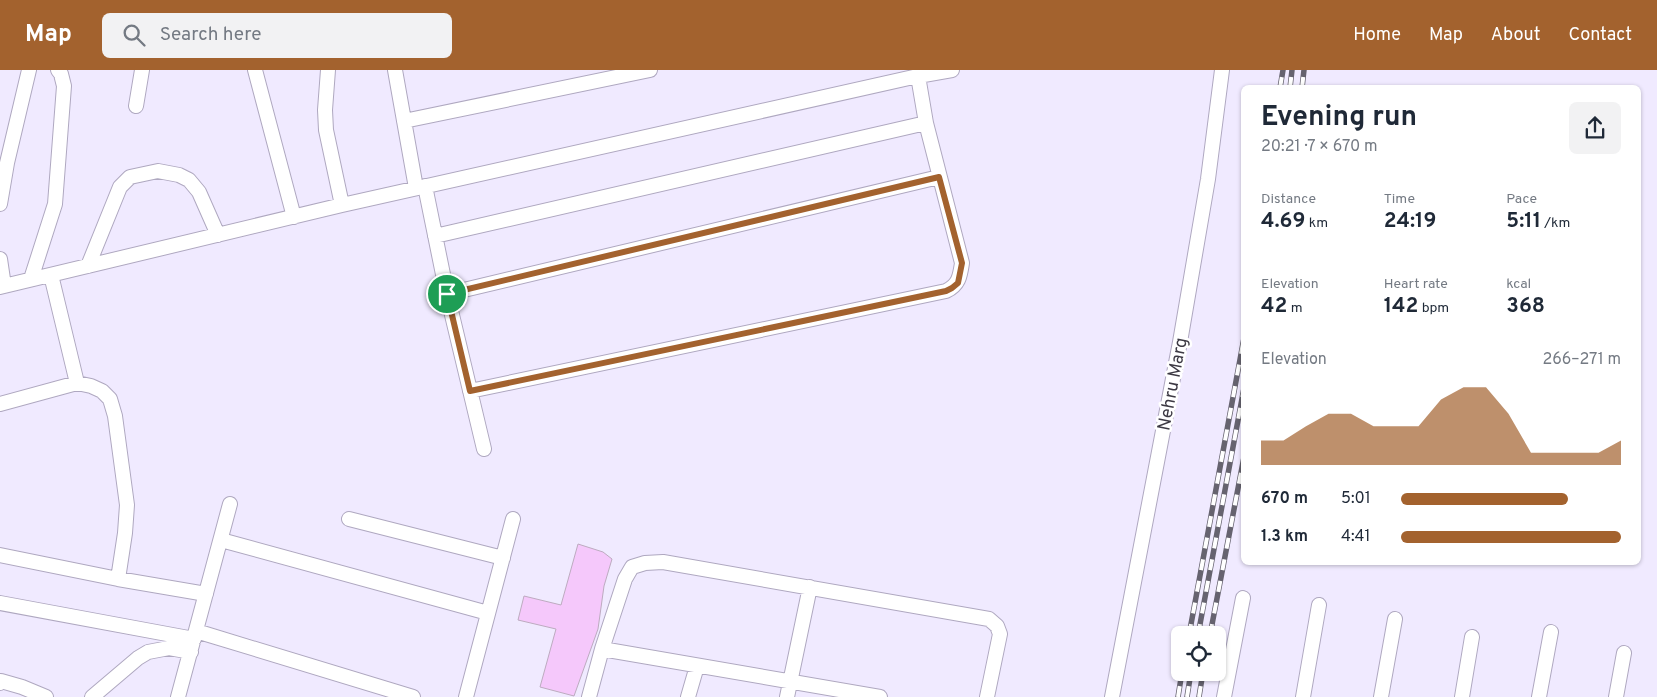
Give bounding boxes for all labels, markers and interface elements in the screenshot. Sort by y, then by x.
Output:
search box [102,13,452,58]
text: Map [25,20,72,50]
icon: search [120,21,148,49]
text: Search here [160,23,261,47]
text: Home [1353,24,1401,47]
text: Map [1429,24,1463,47]
text: About [1491,24,1540,47]
text: Contact [1568,24,1632,47]
text: Evening run [1261,100,1417,136]
button: share [1569,102,1621,154]
text: 20:21 · 7 × 670 m [1261,137,1378,157]
text: Distance [1261,191,1316,208]
text: Time [1384,191,1415,208]
text: Pace [1506,191,1537,208]
text: 4.69 [1261,208,1305,235]
text: 24:19 [1384,208,1436,235]
text: 5:11 [1506,208,1541,235]
text: km [1305,215,1328,232]
text: /km [1541,215,1570,232]
pin [426,273,468,315]
text: Elevation [1261,276,1319,293]
text: Heart rate [1384,276,1448,293]
text: kcal [1506,276,1531,293]
icon: arrive [433,280,461,308]
text: 42 [1261,293,1287,320]
text: 142 [1384,293,1418,320]
text: 368 [1506,293,1545,320]
text: m [1287,300,1303,317]
text: bpm [1418,300,1449,317]
street label: Nehru Marg [1153,336,1194,433]
text: Elevation [1261,350,1327,370]
text: 266–271 m [1542,350,1621,370]
text: 670 m [1261,489,1308,509]
text: 5:01 [1341,489,1371,509]
text: 1.3 km [1261,527,1308,547]
text: 4:41 [1341,527,1370,547]
map controls [1171,626,1226,681]
button: locate [1171,626,1226,681]

